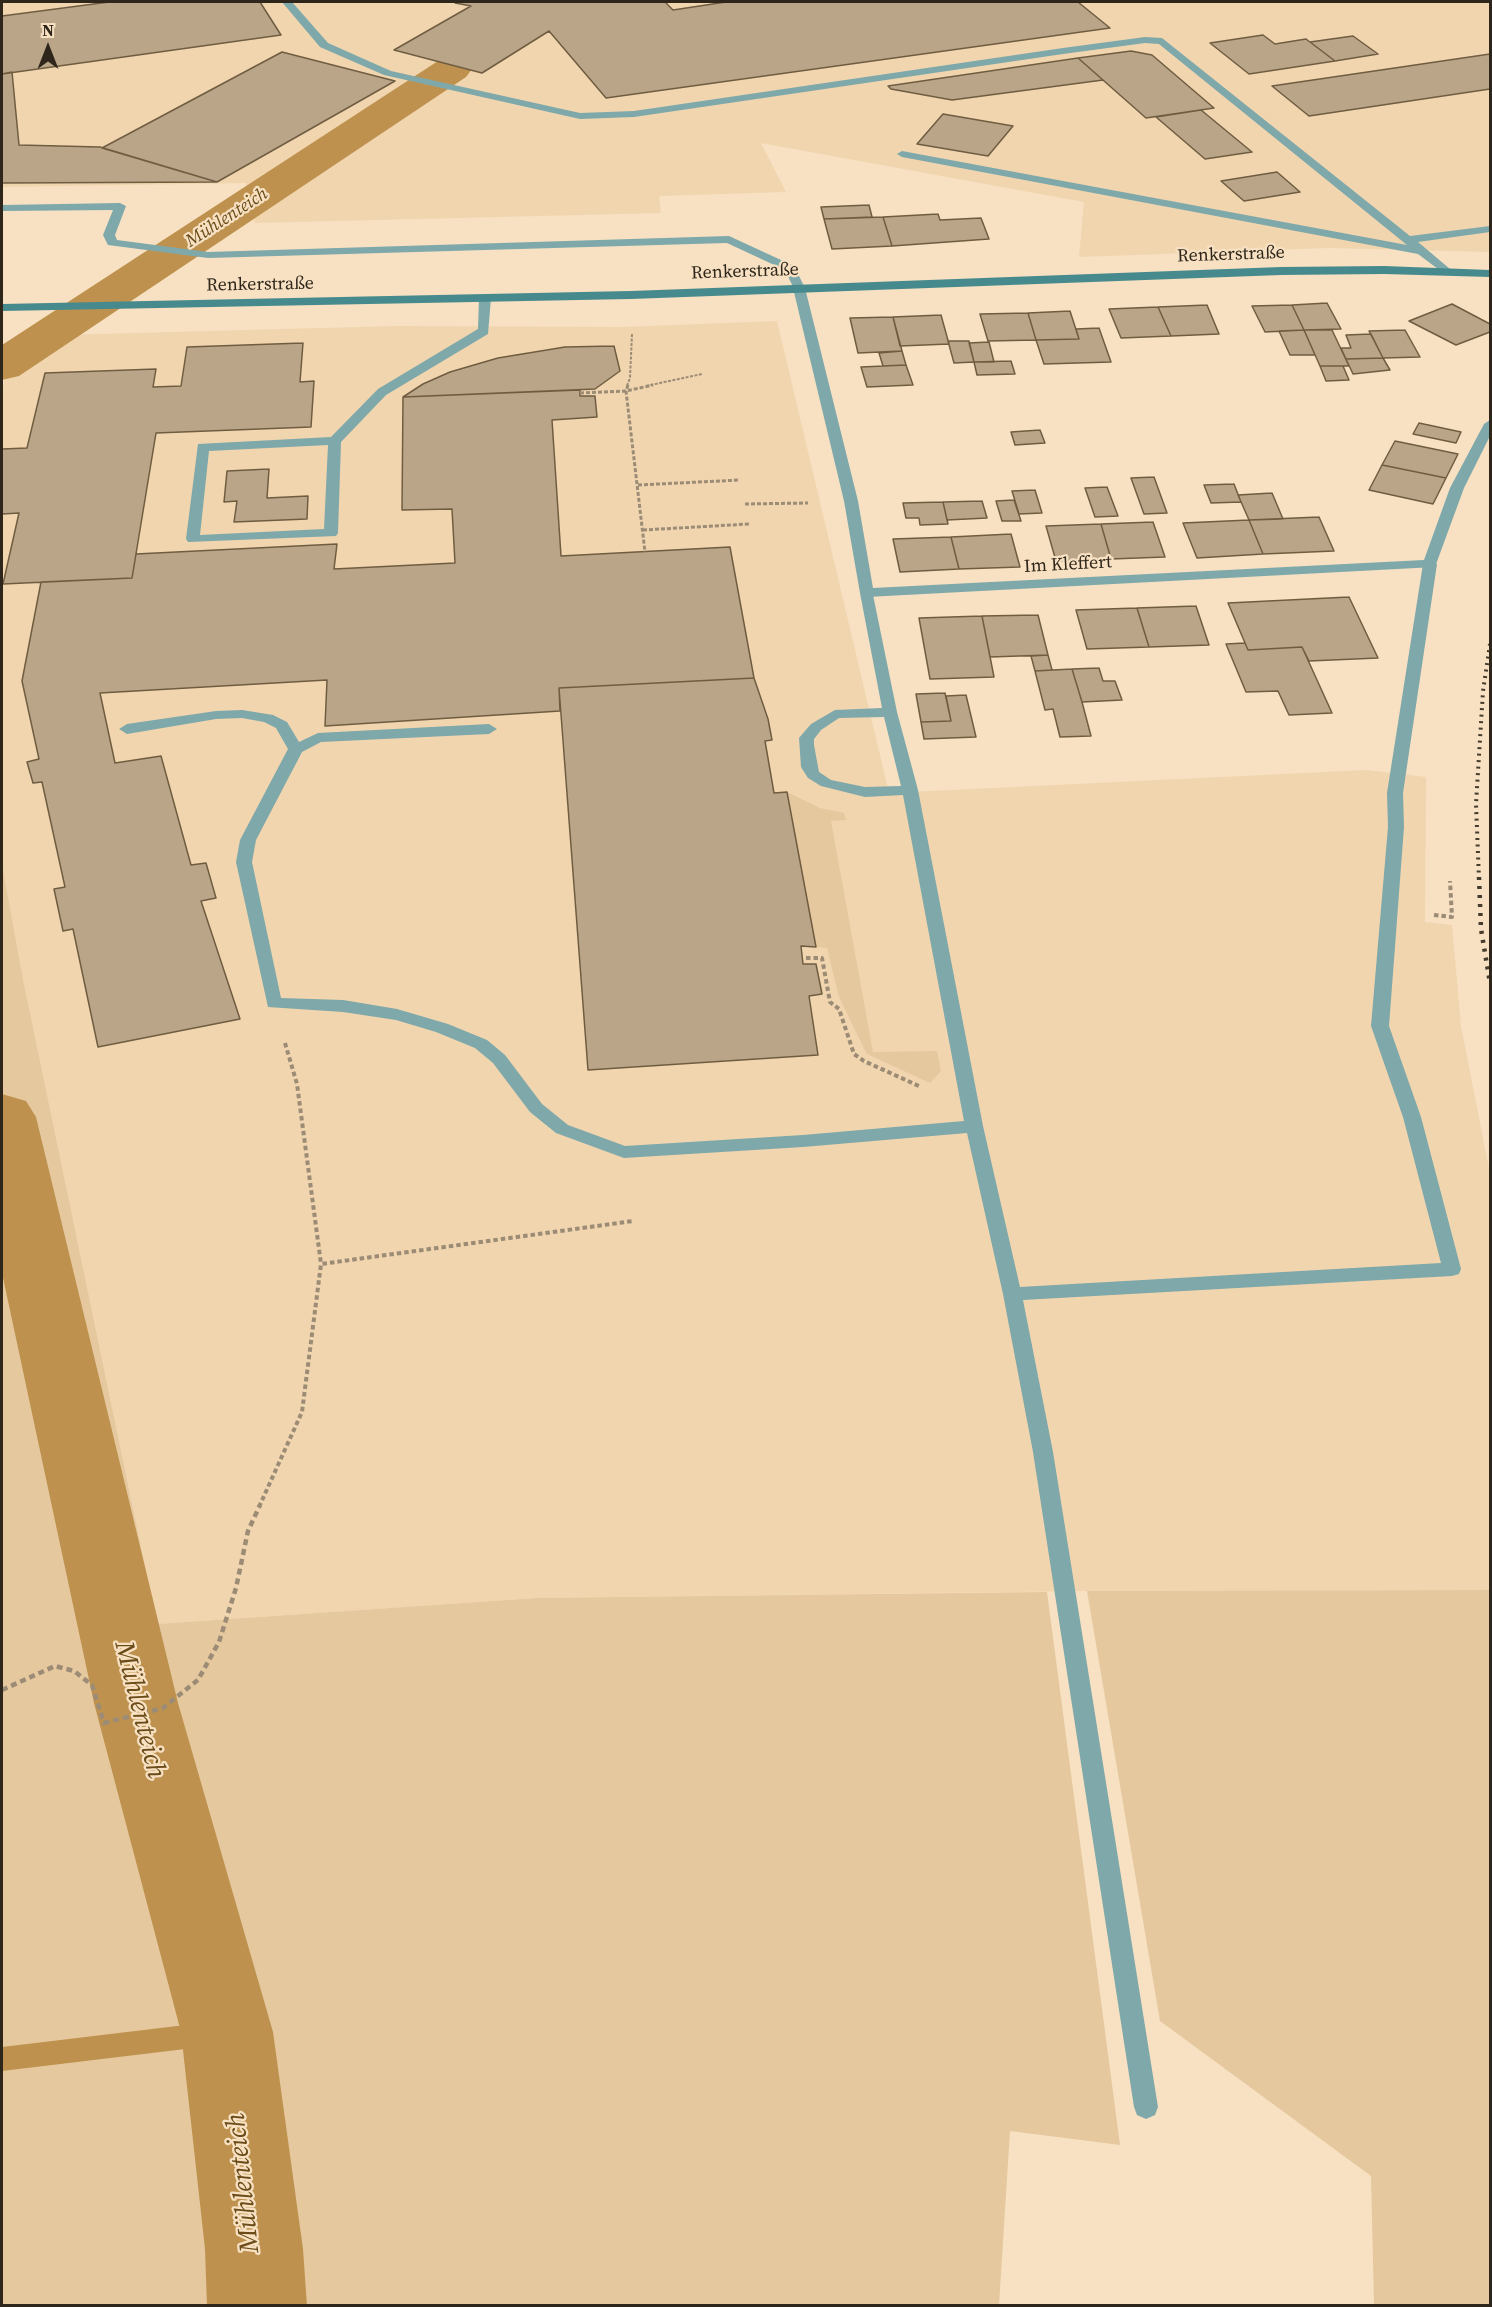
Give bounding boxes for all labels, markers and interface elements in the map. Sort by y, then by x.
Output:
north arrow [18,18,78,78]
text: N [42,19,54,41]
water label: Mühlenteich [182,183,272,253]
street label: Renkerstraße [1177,242,1285,268]
street label: Renkerstraße [691,259,799,285]
street label: Renkerstraße [206,273,314,297]
street label: Im Kleffert [1023,552,1113,578]
water label: Mühlenteich [106,1638,172,1782]
water label: Mühlenteich [221,2112,267,2254]

